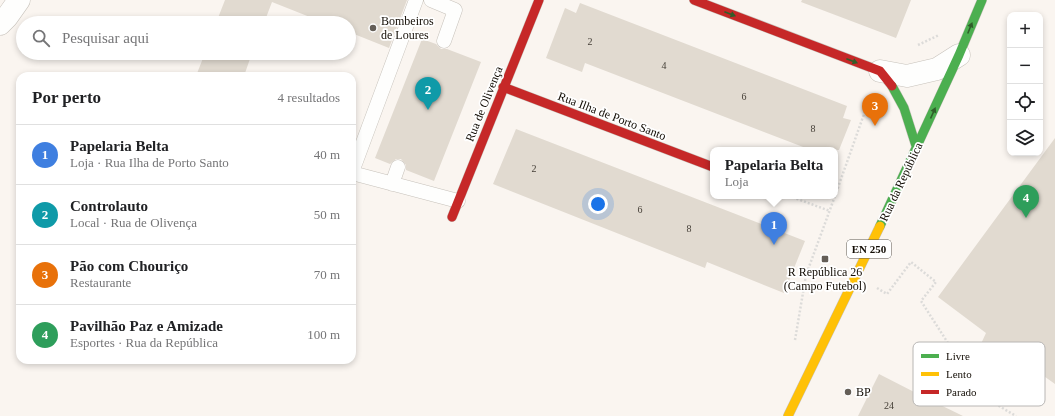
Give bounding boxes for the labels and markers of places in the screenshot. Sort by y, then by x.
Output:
place label: Bombeiros de Loures [381,14,434,42]
marker: Bombeiros de Loures [368,23,378,33]
pin: 2 [415,77,441,110]
pin: 3 [862,93,888,126]
pin: 4 [1013,185,1039,218]
pin: 1 [761,212,787,245]
marker: R República 26 (Campo Futebol) [820,254,830,264]
place label: R República 26 (Campo Futebol) [784,265,866,293]
place label: BP [856,385,871,399]
marker: BP [843,387,853,397]

